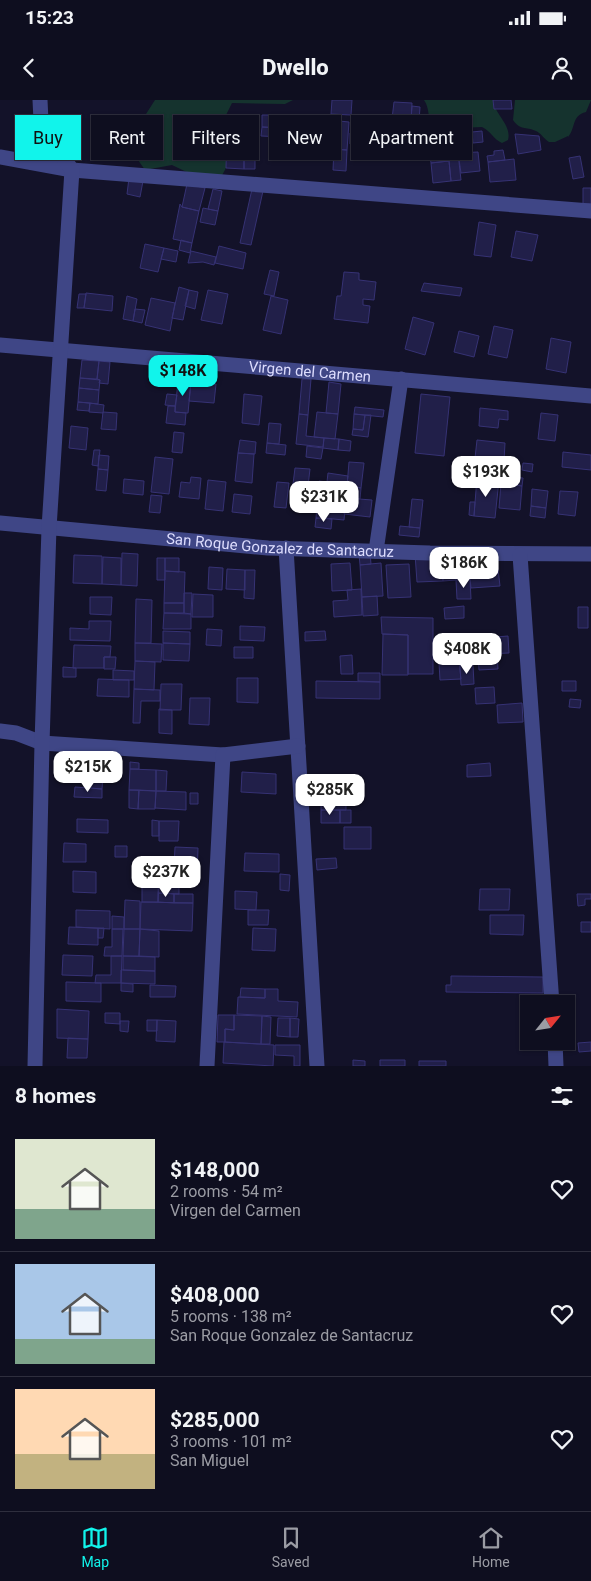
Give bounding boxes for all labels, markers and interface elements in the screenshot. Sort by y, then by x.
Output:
text: 15:23 [25,6,74,29]
icon: back [15,54,43,82]
icon: person [548,54,576,82]
text: Dwello [262,55,329,80]
chip: Buy [15,115,81,160]
chip: Rent [91,115,163,160]
chip: Filters [173,115,259,160]
chip: New [269,115,341,160]
chip: Apartment [351,115,472,160]
pin: $148K [148,354,218,397]
street label: Virgen del Carmen [248,357,372,386]
text: $148K [160,361,206,380]
pin: $193K [451,456,521,498]
text: $193K [463,462,509,481]
pin: $231K [289,480,359,523]
text: $231K [301,487,347,506]
street label: San Roque Gonzalez de Santacruz [165,530,394,561]
pin: $186K [429,546,499,589]
text: $186K [441,553,487,572]
pin: $408K [432,632,502,675]
text: $408K [444,639,490,658]
pin: $215K [53,750,123,793]
text: $215K [65,757,111,776]
pin: $285K [295,774,365,816]
text: $285K [307,780,353,799]
pin: $237K [131,856,201,898]
text: $237K [143,862,189,881]
north arrow [520,995,575,1050]
map controls [520,995,575,1050]
icon: filters [548,1082,576,1110]
text: 8 homes [15,1084,96,1108]
text: $148,000 [170,1158,260,1182]
icon: home [55,1159,115,1219]
icon: heart [548,1175,576,1203]
text: 2 rooms · 54 m² [170,1182,283,1201]
text: Virgen del Carmen [170,1201,301,1220]
text: $408,000 [170,1283,260,1307]
icon: home [55,1284,115,1344]
icon: heart [548,1300,576,1328]
text: 5 rooms · 138 m² [170,1307,292,1326]
text: San Roque Gonzalez de Santacruz [170,1326,413,1345]
text: $285,000 [170,1408,260,1432]
icon: home [55,1409,115,1469]
icon: heart [548,1425,576,1453]
text: 3 rooms · 101 m² [170,1432,292,1451]
text: San Miguel [170,1451,249,1470]
tab: Map [81,1524,109,1570]
tab: Saved [272,1524,310,1570]
tab: Home [472,1524,510,1570]

